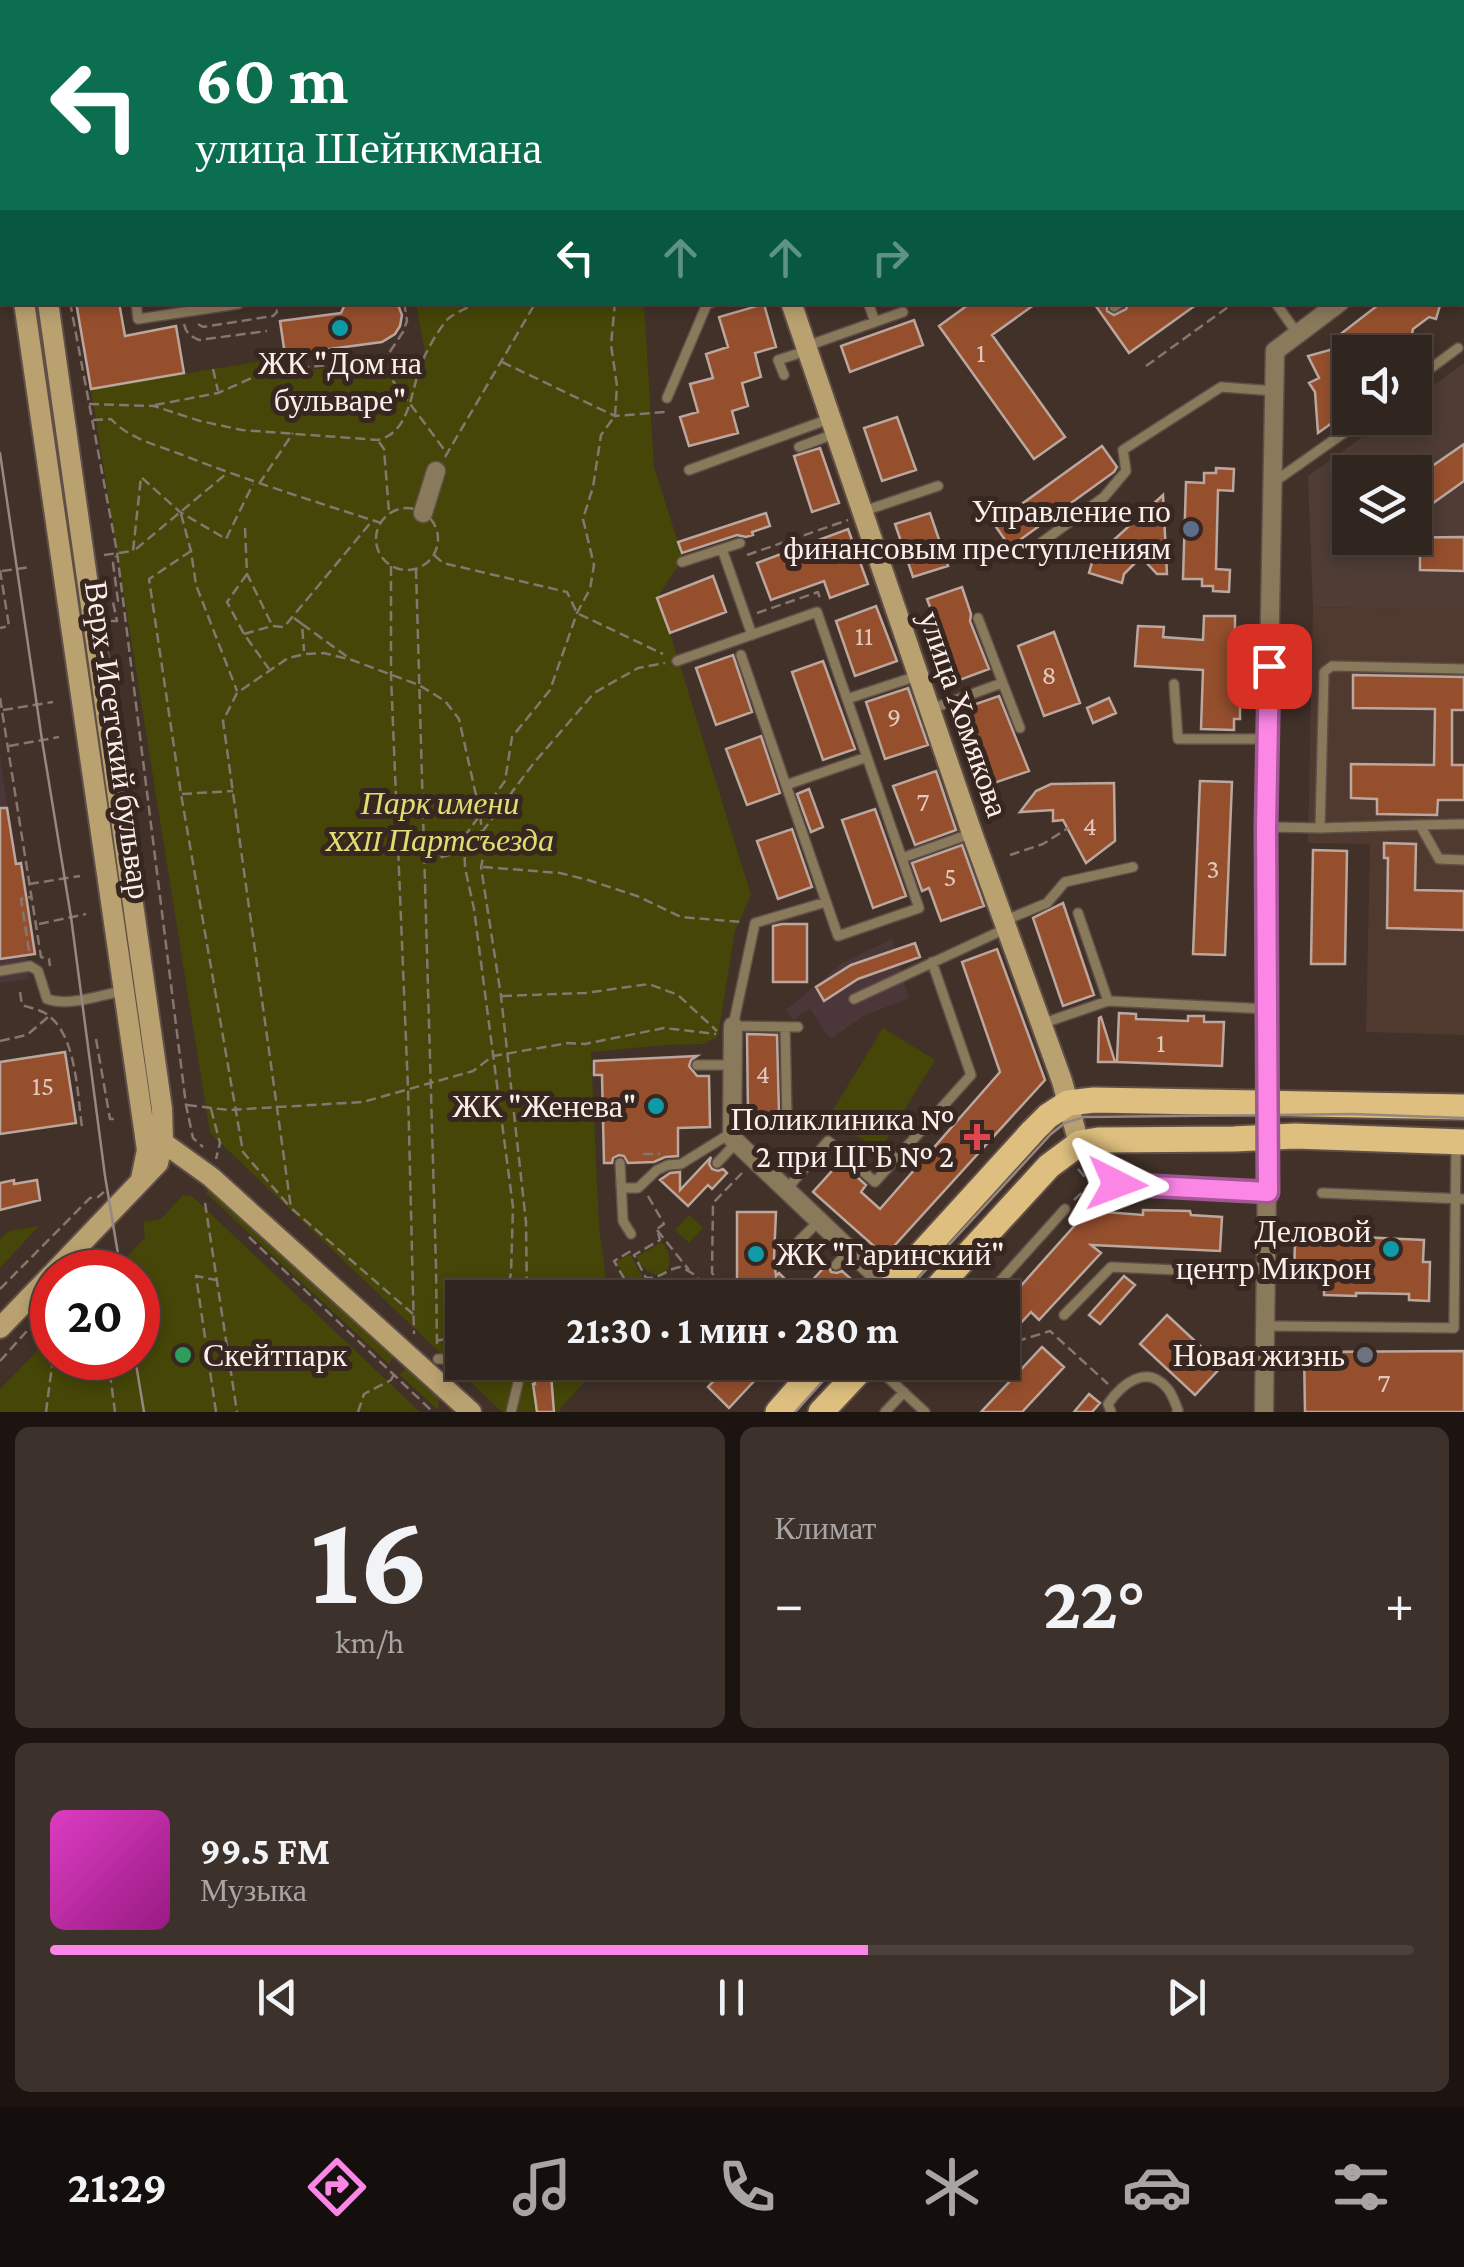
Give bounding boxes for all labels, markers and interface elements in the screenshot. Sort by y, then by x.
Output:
icon: left [30,40,160,170]
text: 60 m [195,40,348,118]
text: улица Шейнкмана [195,123,542,173]
icon: left [548,230,603,285]
icon: ahead [653,230,708,285]
icon: ahead [758,230,813,285]
icon: right [863,230,918,285]
marker: ЖК "Дом на бульваре" [329,317,351,339]
map controls [1332,335,1432,555]
button: sound [1332,335,1432,435]
house number: 1 [976,337,986,368]
place label: ЖК "Дом на бульваре" [258,345,422,418]
button: layers [1332,455,1432,555]
place label: Управление по финансовым преступлениям [783,493,1171,566]
marker: Управление по финансовым преступлениям [1180,518,1202,540]
street label: Верх-Исетский бульвар [78,579,158,901]
street label: улица Хомякова [912,606,1016,822]
house number: 11 [855,620,873,651]
pin [1227,624,1312,709]
icon: arrive [1242,639,1297,694]
house number: 8 [1041,659,1057,690]
house number: 9 [887,701,901,732]
park label: Парк имени XXII Партсъезда [325,785,554,858]
house number: 7 [917,786,930,817]
house number: 4 [1083,810,1097,841]
house number: 3 [1206,853,1220,884]
house number: 5 [943,861,957,892]
house number: 1 [1156,1027,1166,1058]
house number: 4 [756,1058,770,1089]
house number: 15 [32,1070,54,1101]
place label: ЖК "Женева" [452,1088,636,1124]
marker: ЖК "Женева" [645,1095,667,1117]
place label: Поликлиника № 2 при ЦГБ № 2 [731,1101,954,1174]
marker: Поликлиника № 2 при ЦГБ № 2 [964,1124,990,1150]
position arrow [1065,1132,1169,1236]
place label: Деловой центр Микрон [1176,1213,1371,1286]
place label: ЖК "Гаринский" [776,1236,1004,1272]
marker: Деловой центр Микрон [1380,1238,1402,1260]
marker: ЖК "Гаринский" [745,1243,767,1265]
speed limit sign: 20 [30,1250,160,1380]
text: 21:30 · 1 мин · 280 m [566,1309,899,1351]
place label: Скейтпарк [203,1337,348,1373]
place label: Новая жизнь [1173,1337,1345,1373]
marker: Скейтпарк [172,1344,194,1366]
marker: Новая жизнь [1354,1344,1376,1366]
house number: 7 [1378,1367,1391,1398]
text: 16 [310,1486,430,1631]
text: Климат [775,1510,876,1546]
text: 22° [1043,1561,1146,1644]
text: − [775,1573,804,1634]
text: + [1385,1573,1414,1634]
text: km/h [335,1624,404,1660]
text: 99.5 FM [200,1830,330,1872]
text: Музыка [200,1872,307,1908]
icon: previous [250,1970,305,2025]
icon: pause [704,1970,759,2025]
icon: next [1159,1970,1214,2025]
icon: directions [302,2152,372,2222]
icon: music [507,2152,577,2222]
icon: phone [712,2152,782,2222]
icon: climate [917,2152,987,2222]
icon: car [1122,2152,1192,2222]
icon: filters [1326,2152,1396,2222]
text: 21:29 [67,2162,167,2212]

